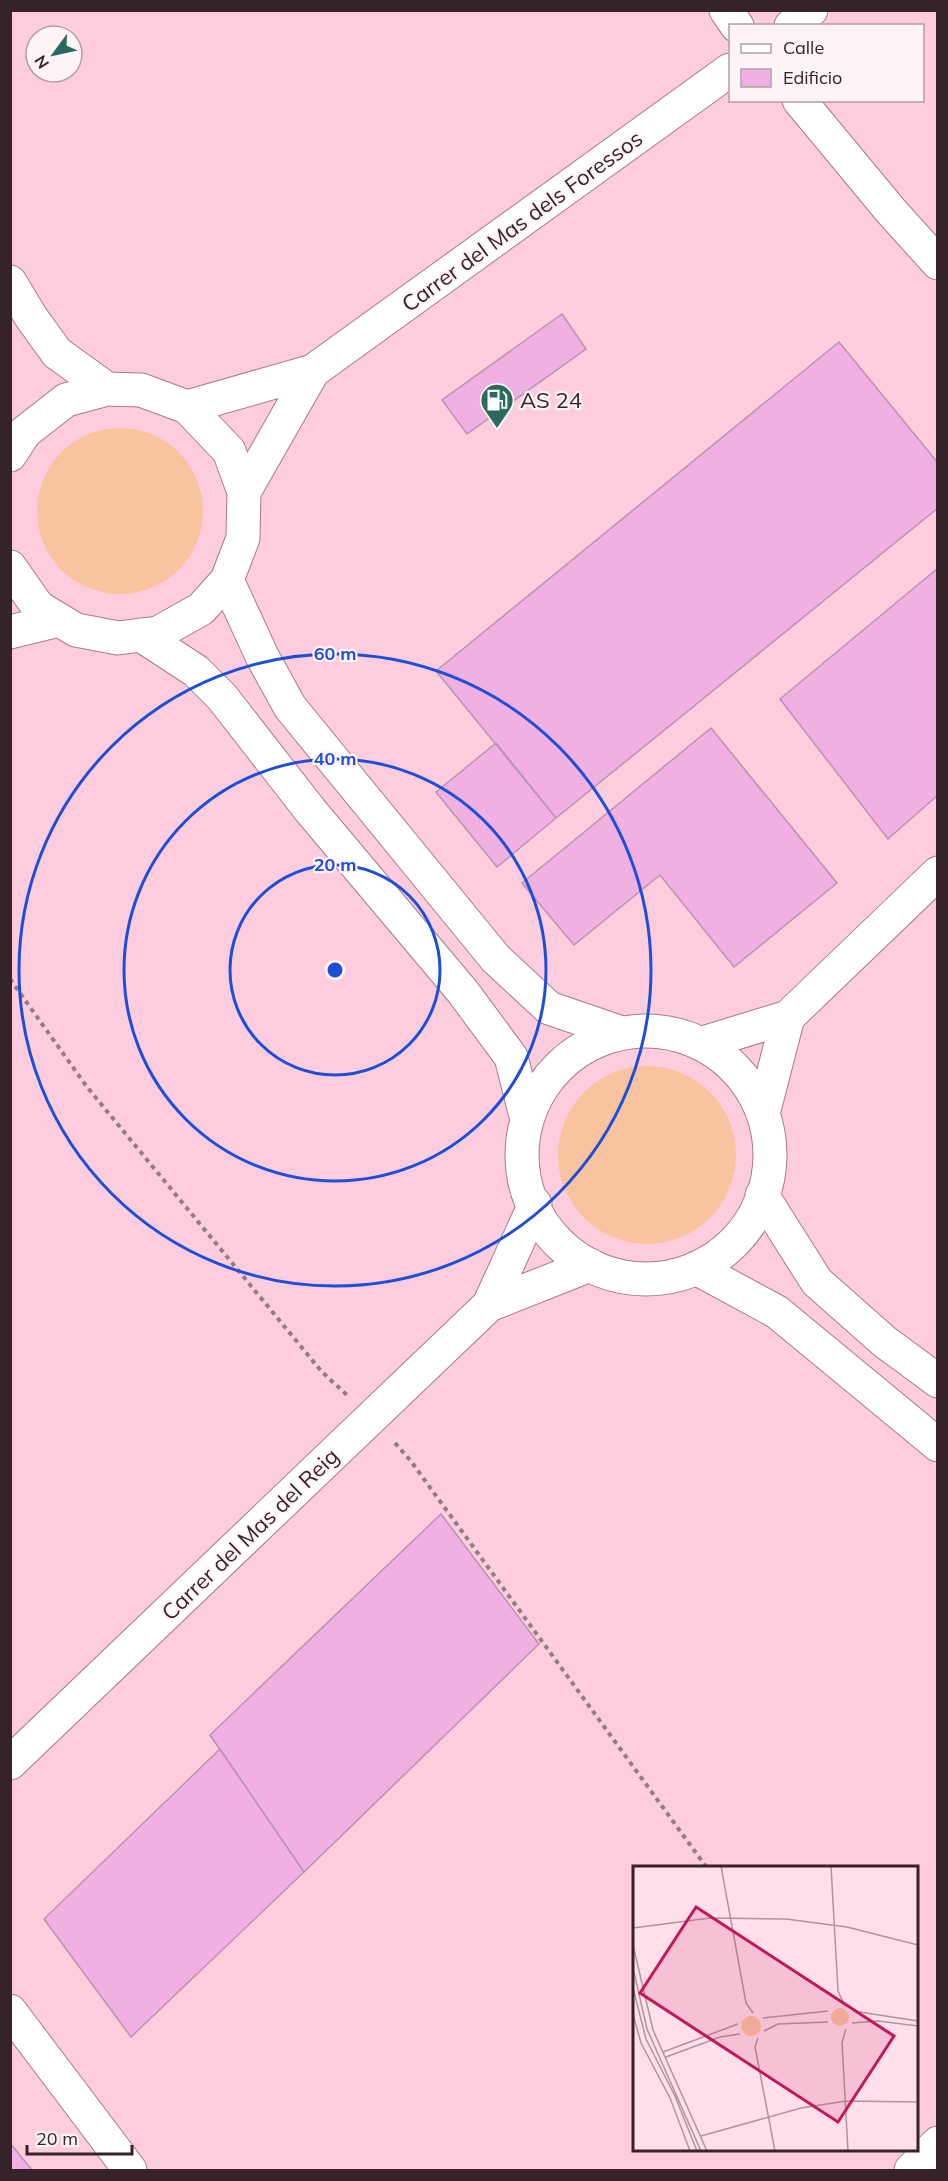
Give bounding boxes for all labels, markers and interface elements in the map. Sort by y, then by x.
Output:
north arrow [24,24,84,84]
legend [729,24,924,102]
text: Calle [783,36,824,59]
text: N [30,52,53,73]
text: Edificio [783,66,842,89]
street label: Carrer del Mas dels Foressos [396,124,648,318]
fuel station icon: AS 24 [479,382,515,429]
place label: AS 24 [520,386,582,414]
text: 60 m [314,642,356,665]
text: 40 m [314,747,356,770]
text: 20 m [314,853,356,876]
centre of rings [325,960,345,980]
street label: Carrer del Mas del Reig [155,1442,345,1626]
inset map [633,1866,918,2151]
scale bar [27,2118,132,2156]
text: 20 m [36,2127,78,2150]

